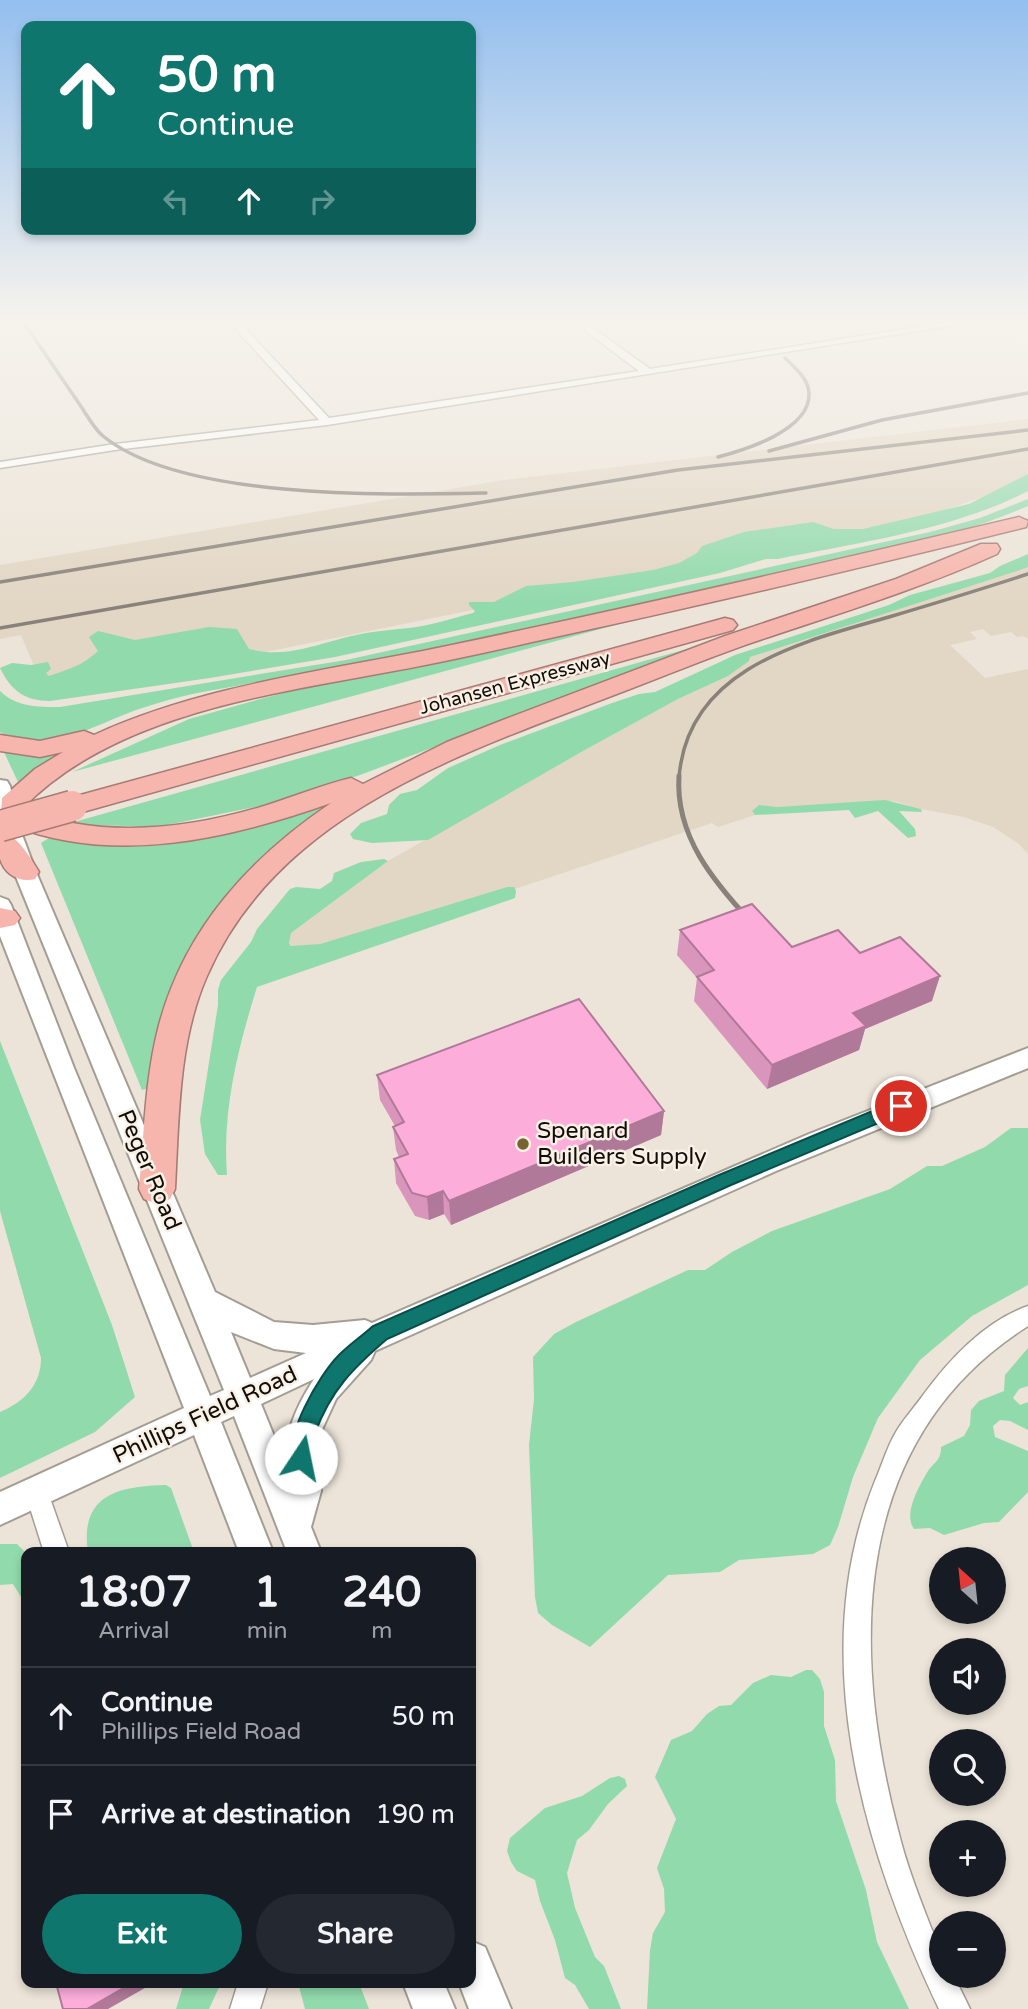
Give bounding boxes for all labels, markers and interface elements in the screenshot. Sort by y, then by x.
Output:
text: 50 m [157,46,276,105]
icon: ahead [42,49,133,140]
text: Continue [157,106,294,144]
icon: left [157,182,195,220]
icon: ahead [230,182,268,220]
icon: right [303,182,341,220]
street label: Johansen Expressway [417,647,613,719]
pin [871,1076,931,1136]
icon: arrive [882,1087,920,1125]
street label: Peger Road [111,1105,187,1235]
place label: Spenard Builders Supply [537,1117,707,1171]
marker: Spenard Builders Supply [515,1136,531,1152]
street label: Phillips Field Road [108,1360,302,1470]
position arrow [264,1421,338,1495]
north arrow [929,1547,1006,1624]
map controls [929,1547,1006,1988]
text: 18:07 [76,1567,192,1618]
text: 1 [254,1567,280,1618]
text: 240 [342,1567,421,1618]
text: Arrival [98,1617,169,1645]
text: min [247,1617,288,1645]
text: m [371,1617,392,1645]
button: sound [929,1638,1006,1715]
text: Continue [101,1687,213,1718]
icon: ahead [42,1697,80,1735]
text: 50 m [392,1701,455,1732]
text: Phillips Field Road [101,1718,301,1746]
button: search [929,1729,1006,1806]
icon: arrive [42,1795,80,1833]
text: Arrive at destination [101,1799,351,1830]
text: 190 m [375,1799,455,1830]
button: + [929,1820,1006,1897]
button: Exit [42,1894,242,1974]
button: Share [256,1894,455,1974]
button: − [929,1911,1006,1988]

